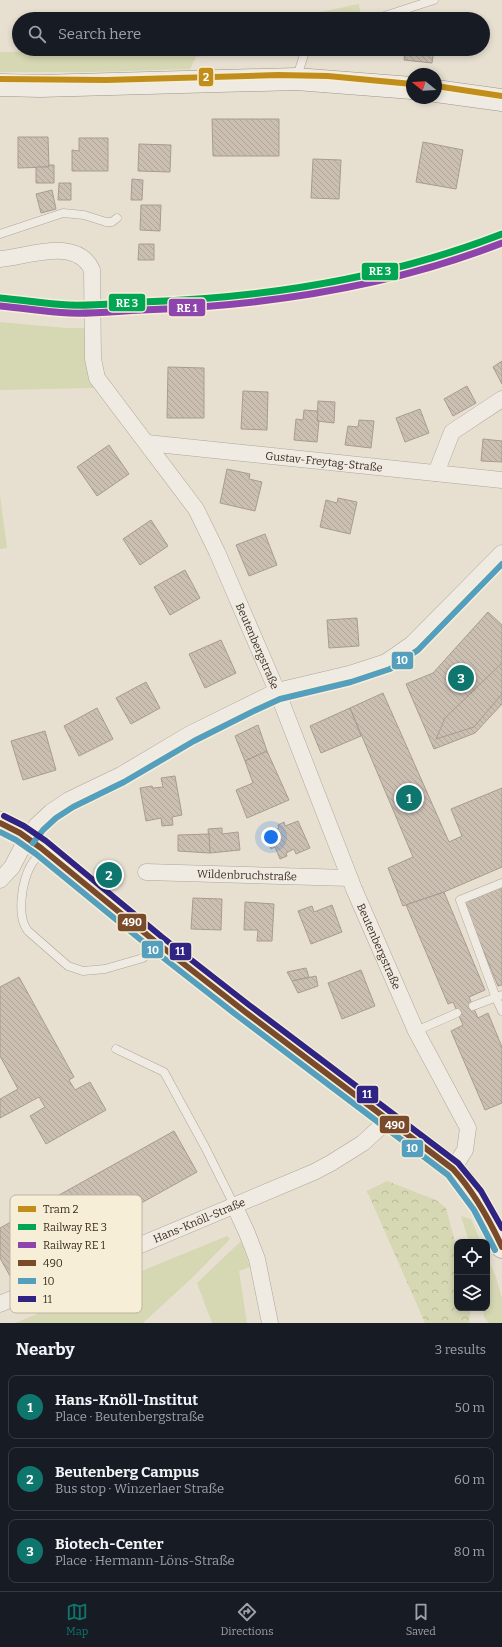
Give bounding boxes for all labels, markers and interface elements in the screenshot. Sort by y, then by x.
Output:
search box [12,12,490,56]
icon: search [26,23,48,45]
text: Search here [58,25,141,43]
line badge: 2 [198,67,214,87]
north arrow [406,68,442,104]
text: 2 [203,71,209,84]
line badge: RE 3 [361,262,399,281]
text: RE 3 [369,265,391,278]
line badge: RE 3 [108,293,146,312]
text: RE 3 [116,297,138,310]
line badge: RE 1 [168,298,206,317]
text: RE 1 [177,302,198,315]
street label: Gustav-Freytag-Straße [265,449,383,474]
street label: Beutenbergstraße [233,601,282,691]
line badge: 10 [391,651,414,670]
text: 10 [396,654,408,667]
pin: 3 [448,663,474,693]
pin: 1 [396,783,422,813]
your location [261,827,281,847]
pin: 2 [96,860,122,890]
street label: Wildenbruchstraße [197,867,297,883]
street label: Beutenbergstraße [355,901,403,991]
line badge: 490 [117,913,147,932]
text: 490 [122,916,142,929]
line badge: 10 [141,940,164,959]
line badge: 11 [169,942,192,961]
text: 10 [147,944,159,957]
text: 11 [175,945,185,958]
line badge: 11 [356,1085,379,1104]
text: 11 [362,1088,372,1101]
line badge: 490 [379,1115,410,1134]
text: 490 [385,1119,405,1132]
line badge: 10 [401,1139,424,1158]
text: 10 [406,1142,418,1155]
legend [10,1195,142,1313]
street label: Hans-Knöll-Straße [151,1195,247,1245]
text: Tram 2 [43,1203,78,1216]
text: Railway RE 3 [43,1221,107,1234]
text: Railway RE 1 [43,1239,106,1252]
map controls [454,1239,490,1311]
button: locate [454,1239,490,1275]
text: 490 [43,1257,63,1270]
text: 10 [43,1275,55,1288]
button: layers [454,1275,490,1311]
text: 11 [43,1293,52,1306]
text: Nearby [16,1339,75,1360]
text: 3 results [435,1342,486,1357]
text: Hans-Knöll-Institut [55,1391,198,1409]
text: 1 [27,1400,33,1415]
text: 50 m [455,1400,485,1415]
text: Place · Beutenbergstraße [55,1409,204,1424]
text: Beutenberg Campus [55,1463,199,1481]
text: 2 [26,1472,34,1487]
text: 60 m [454,1472,485,1487]
text: Bus stop · Winzerlaer Straße [55,1481,224,1496]
text: Biotech-Center [55,1535,164,1553]
text: 3 [26,1544,34,1559]
text: 80 m [454,1544,485,1559]
text: Place · Hermann-Löns-Straße [55,1553,235,1568]
tab: Map [66,1601,88,1638]
tab: Directions [221,1601,273,1638]
tab: Saved [406,1601,436,1638]

